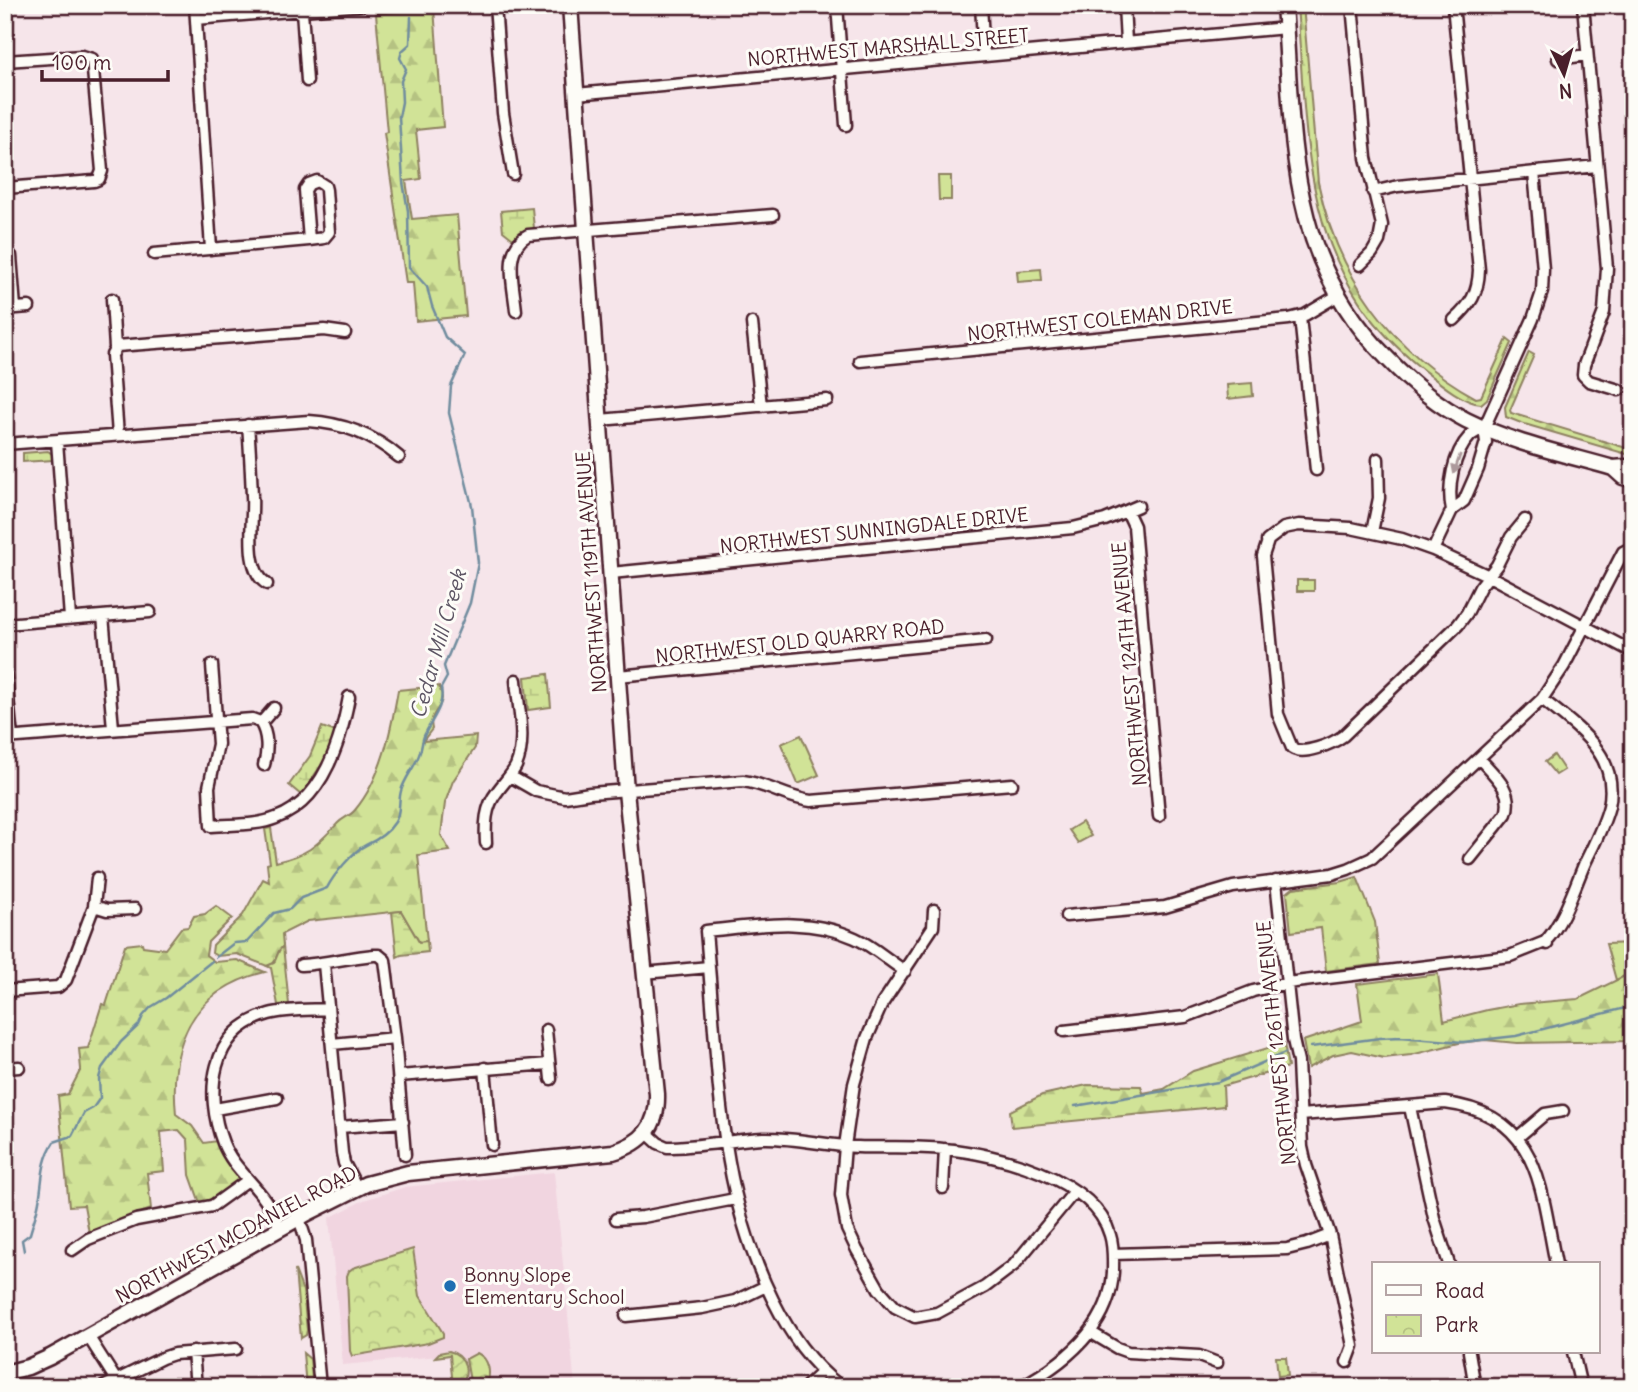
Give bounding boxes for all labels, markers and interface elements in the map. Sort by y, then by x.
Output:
street label: NORTHWEST MARSHALL STREET [746,23,1030,71]
scale bar [42,38,168,82]
north arrow [1530,38,1600,108]
text: 100 m [52,49,111,76]
text: N [1558,78,1573,103]
street label: NORTHWEST COLEMAN DRIVE [966,294,1234,346]
street label: NORTHWEST 119TH AVENUE [571,450,611,694]
one-way arrow [1451,453,1461,474]
street label: NORTHWEST SUNNINGDALE DRIVE [719,502,1029,558]
street label: NORTHWEST 124TH AVENUE [1106,541,1152,787]
water label: Cedar Mill Creek [404,565,472,722]
street label: NORTHWEST OLD QUARRY ROAD [654,614,946,668]
street label: NORTHWEST 126TH AVENUE [1251,920,1301,1166]
street label: NORTHWEST MCDANIEL ROAD [111,1160,361,1308]
legend [1372,1262,1600,1354]
place label: Bonny Slope Elementary School [464,1263,625,1309]
text: Road [1435,1277,1484,1304]
marker: Bonny Slope Elementary School [442,1278,458,1294]
text: Park [1435,1311,1478,1338]

